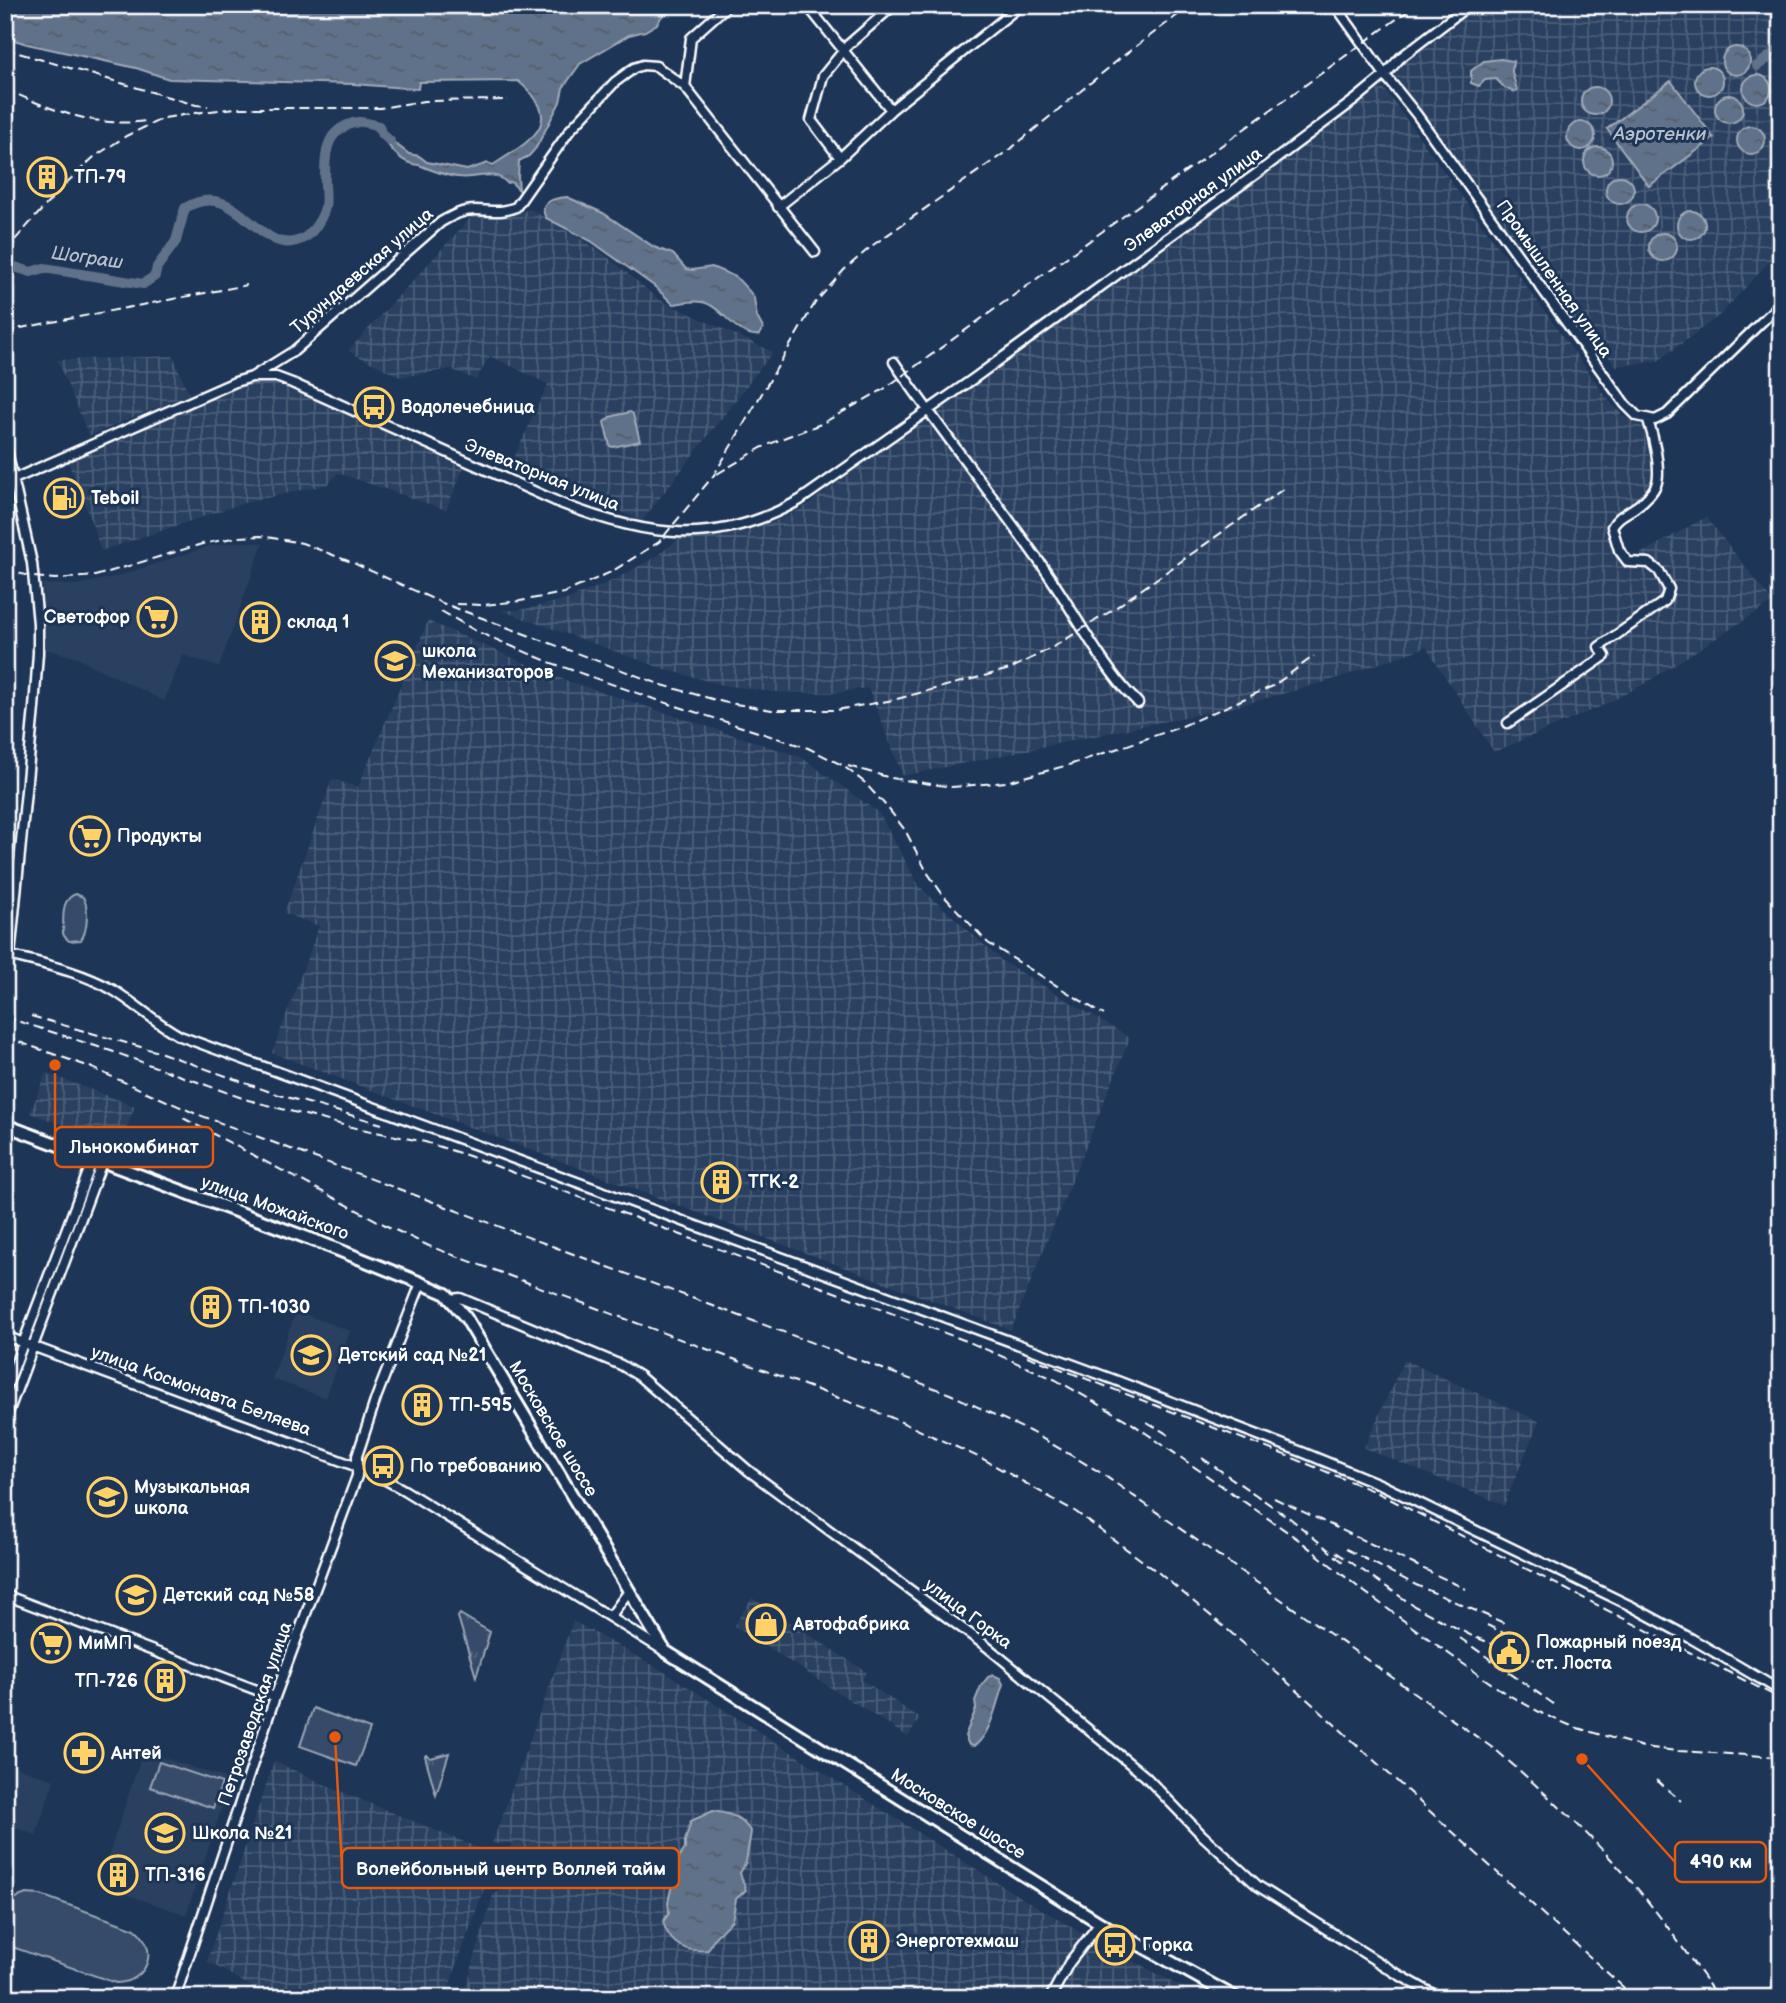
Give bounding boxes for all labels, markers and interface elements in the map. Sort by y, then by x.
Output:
water label: Аэротенки [1613,123,1707,146]
street label: Элеваторная улица [1120,143,1266,257]
building icon: ТП-79 [26,156,68,198]
place label: ТП-79 [74,167,126,188]
street label: Промышленная улица [1492,196,1617,362]
street label: Турундаевская улица [286,203,438,339]
water label: Шограш [50,242,125,274]
bus stop icon: Водолечебница [353,386,395,428]
place label: Водолечебница [401,397,535,418]
street label: Элеваторная улица [461,434,623,516]
fuel station icon: Teboil [43,477,85,519]
place label: Teboil [91,488,139,509]
supermarket icon: Светофор [136,596,178,638]
building icon: склад 1 [239,601,281,643]
place label: Светофор [44,607,130,628]
place label: склад 1 [287,612,349,633]
school or university icon: школа Механизаторов [374,640,416,682]
place label: школа Механизаторов [422,641,554,683]
supermarket icon: Продукты [69,815,111,857]
place label: Продукты [117,826,202,847]
callout: Льнокомбинат [55,1127,213,1167]
text: Льнокомбинат [68,1136,199,1159]
building icon: ТГК-2 [700,1161,742,1203]
street label: улица Можайского [198,1172,352,1244]
place label: ТГК-2 [748,1172,799,1193]
building icon: ТП-1030 [190,1286,232,1328]
place label: ТП-1030 [238,1297,310,1318]
school or university icon: Детский сад №21 [290,1334,332,1376]
street label: улица Космонавта Беляева [88,1341,314,1441]
place label: Детский сад №21 [338,1345,486,1366]
street label: Московское шоссе [504,1357,602,1501]
building icon: ТП-595 [401,1384,443,1426]
place label: ТП-595 [449,1395,512,1416]
bus stop icon: По требованию [362,1445,404,1487]
place label: По требованию [410,1456,542,1477]
school or university icon: Музыкальная школа [86,1476,128,1518]
place label: Музыкальная школа [134,1477,250,1519]
school or university icon: Детский сад №58 [115,1574,157,1616]
street label: улица Горка [920,1574,1016,1654]
place label: Детский сад №58 [163,1585,315,1606]
shop icon: Автофабрика [745,1603,787,1645]
place label: Автофабрика [792,1614,910,1635]
street label: Петрозаводская улица [214,1619,296,1809]
supermarket icon: МиМП [30,1622,72,1664]
public building icon: Пожарный поезд ст. Лоста [1488,1631,1530,1673]
place label: Пожарный поезд ст. Лоста [1536,1632,1682,1674]
place label: МиМП [78,1633,132,1654]
building icon: ТП-726 [144,1660,186,1702]
place label: ТП-726 [75,1671,138,1692]
pharmacy icon: Антей [63,1732,105,1774]
place label: Антей [110,1743,162,1764]
street label: Московское шоссе [887,1764,1029,1864]
school or university icon: Школа №21 [144,1812,186,1854]
place label: Школа №21 [192,1823,292,1844]
callout: 490 км [1675,1842,1766,1882]
callout: Волейбольный центр Воллей тайм [342,1848,679,1888]
text: 490 км [1690,1851,1752,1874]
building icon: ТП-316 [97,1854,139,1896]
text: Волейбольный центр Воллей тайм [356,1858,666,1881]
place label: ТП-316 [145,1865,206,1886]
building icon: Энерготехмаш [848,1920,890,1962]
bus stop icon: Горка [1094,1924,1136,1966]
place label: Энерготехмаш [896,1931,1019,1952]
place label: Горка [1142,1935,1193,1956]

